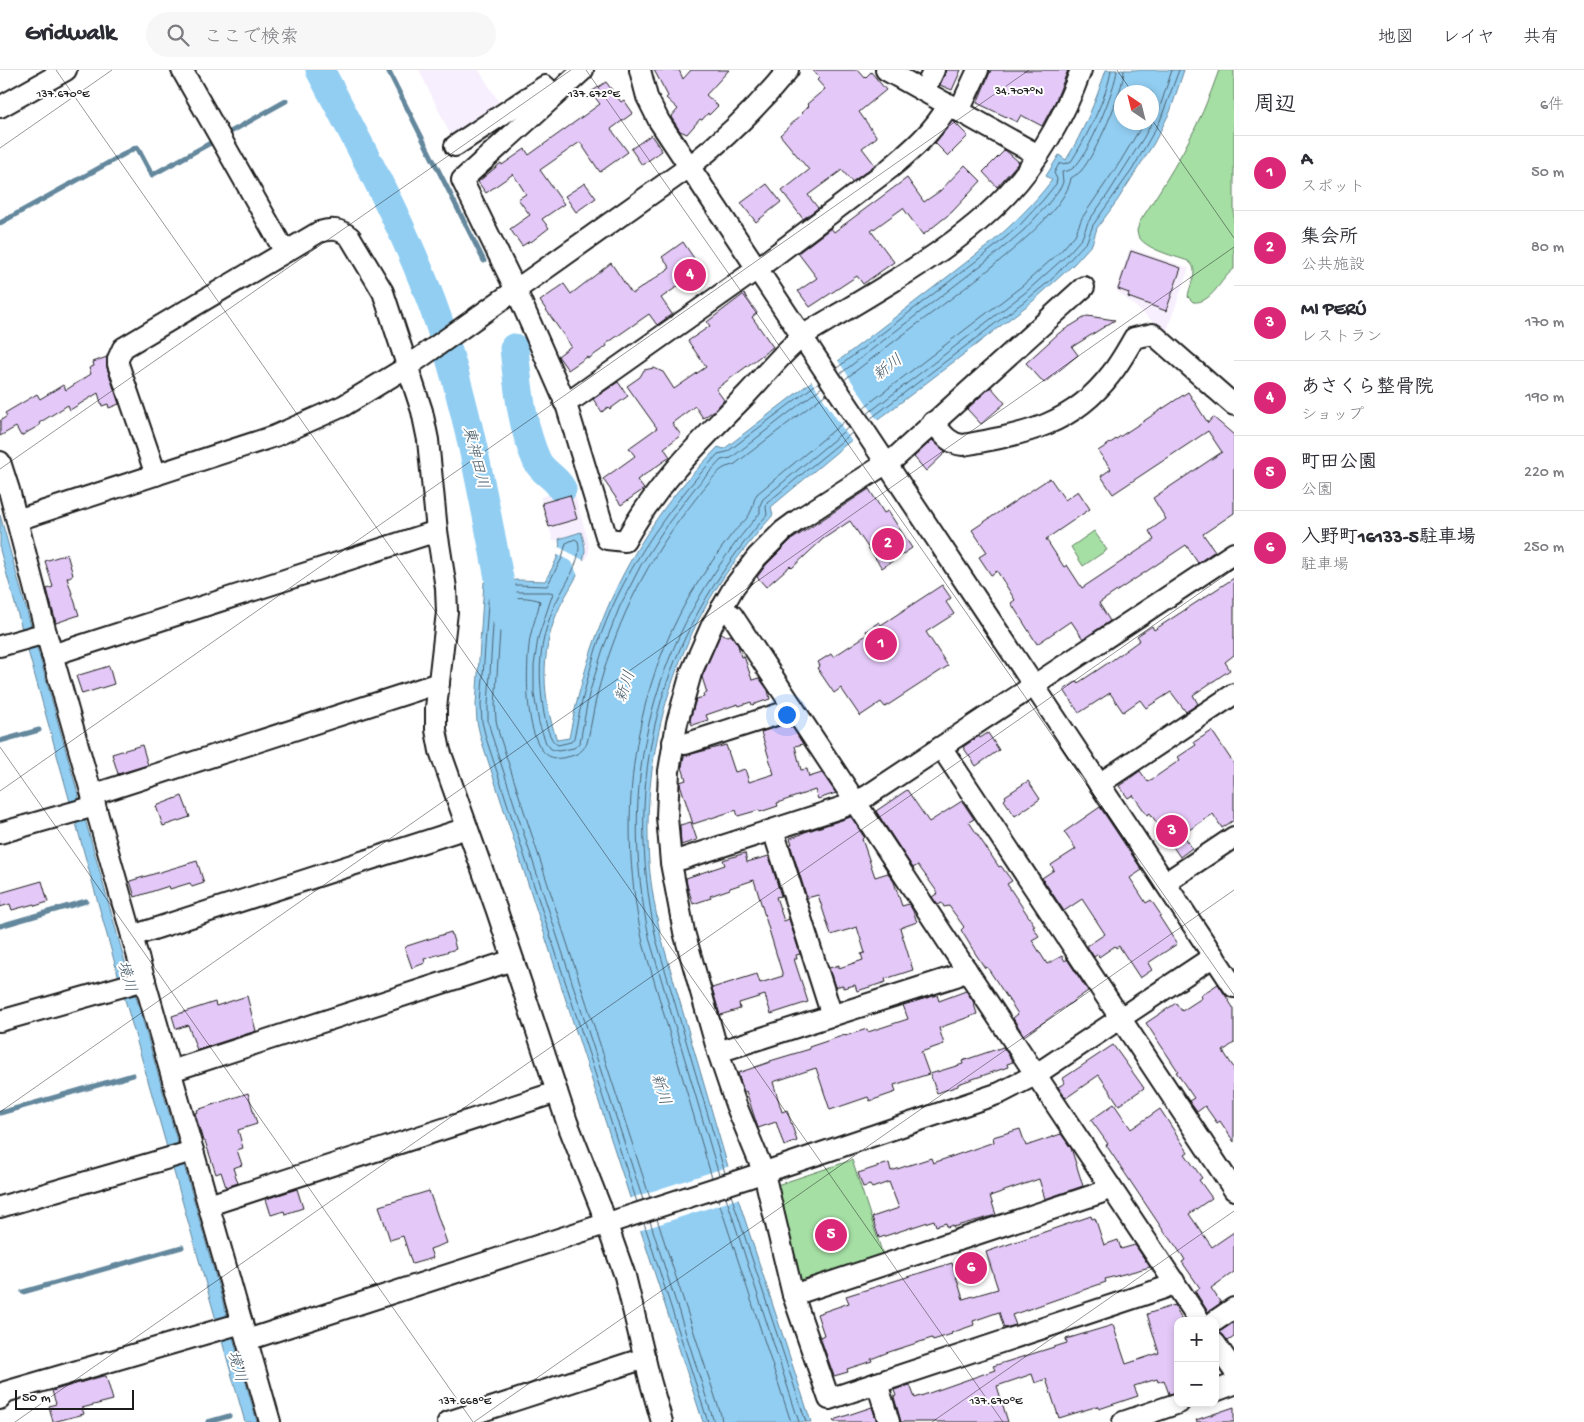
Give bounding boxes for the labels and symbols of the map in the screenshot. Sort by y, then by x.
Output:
text: 34.707°N [994,85,1043,99]
north arrow [1114,85,1159,130]
text: 137.670°E [35,88,90,102]
text: 137.672°E [567,88,621,102]
pin: 4 [674,256,706,294]
water label: 新川 [870,351,907,386]
water label: 東神田川 [457,424,492,491]
pin: 2 [872,525,904,563]
pin: 1 [865,625,897,663]
water label: 新川 [612,668,641,705]
your location [774,702,800,728]
pin: 3 [1156,812,1188,850]
water label: 境川 [111,959,140,995]
water label: 新川 [645,1072,674,1108]
pin: 5 [815,1216,847,1254]
pin: 6 [955,1249,987,1287]
water label: 境川 [221,1349,250,1385]
scale bar [15,1387,134,1410]
text: 137.668°E [438,1395,492,1409]
text: 137.670°E [968,1395,1023,1409]

